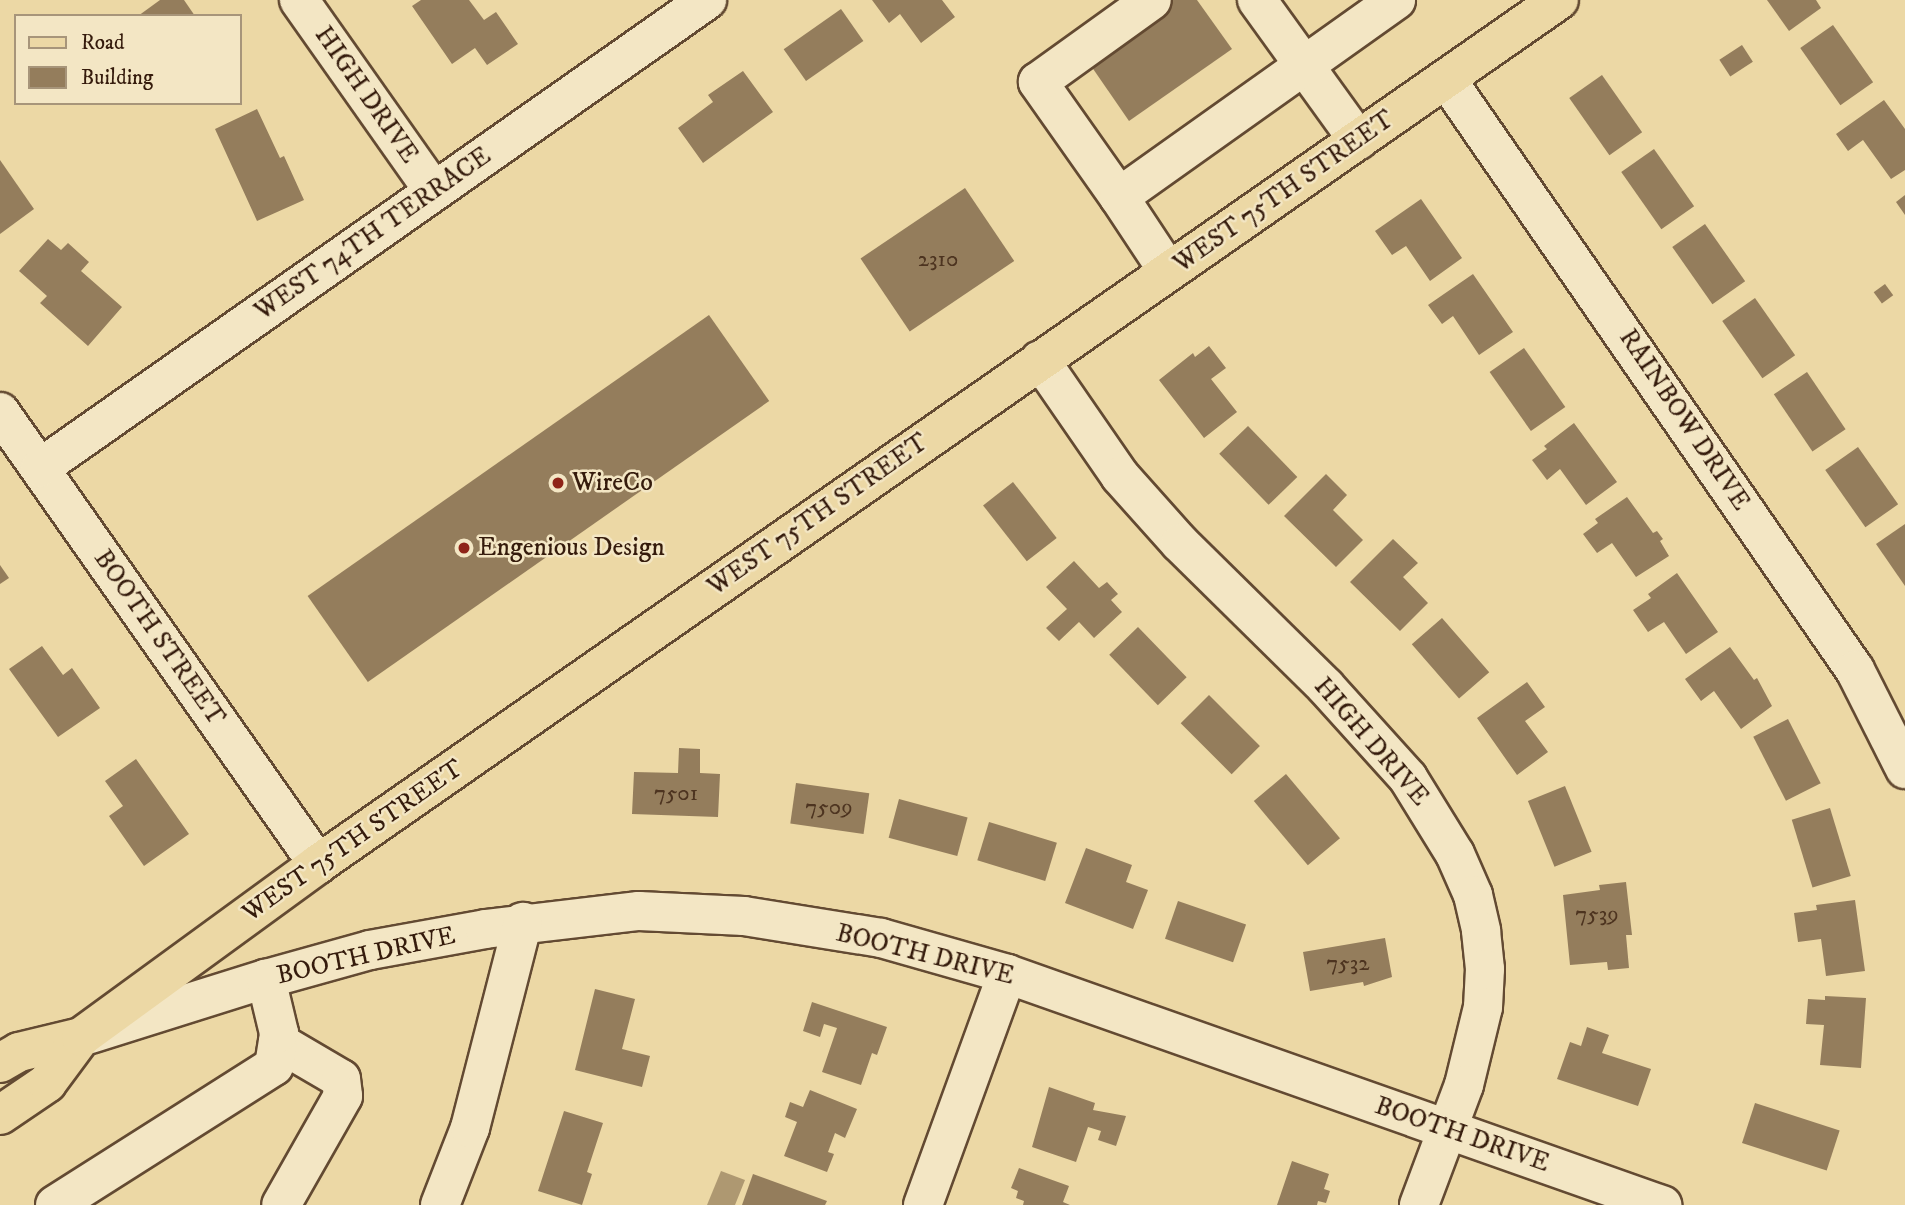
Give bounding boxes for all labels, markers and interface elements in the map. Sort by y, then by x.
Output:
legend [14,14,242,105]
street label: HIGH DRIVE [307,21,425,169]
text: Road [81,30,125,56]
text: Building [81,65,153,91]
street label: WEST 75TH STREET [1168,104,1400,280]
street label: WEST 74TH TERRACE [249,141,497,327]
house number: 2310 [918,246,958,274]
street label: RAINBOW DRIVE [1612,323,1756,517]
street label: WEST 75TH STREET [702,427,934,603]
place label: WireCo [572,467,653,499]
marker: WireCo [550,475,566,491]
place label: Engenious Design [478,532,665,564]
marker: Engenious Design [456,540,472,556]
street label: BOOTH STREET [87,544,231,732]
street label: HIGH DRIVE [1307,671,1435,813]
street label: WEST 75TH STREET [237,753,469,929]
house number: 7501 [654,780,698,808]
house number: 7509 [805,794,853,822]
house number: 7539 [1575,901,1619,929]
street label: BOOTH DRIVE [833,918,1017,992]
street label: BOOTH DRIVE [274,920,458,992]
house number: 7532 [1326,950,1370,978]
street label: BOOTH DRIVE [1371,1091,1553,1179]

